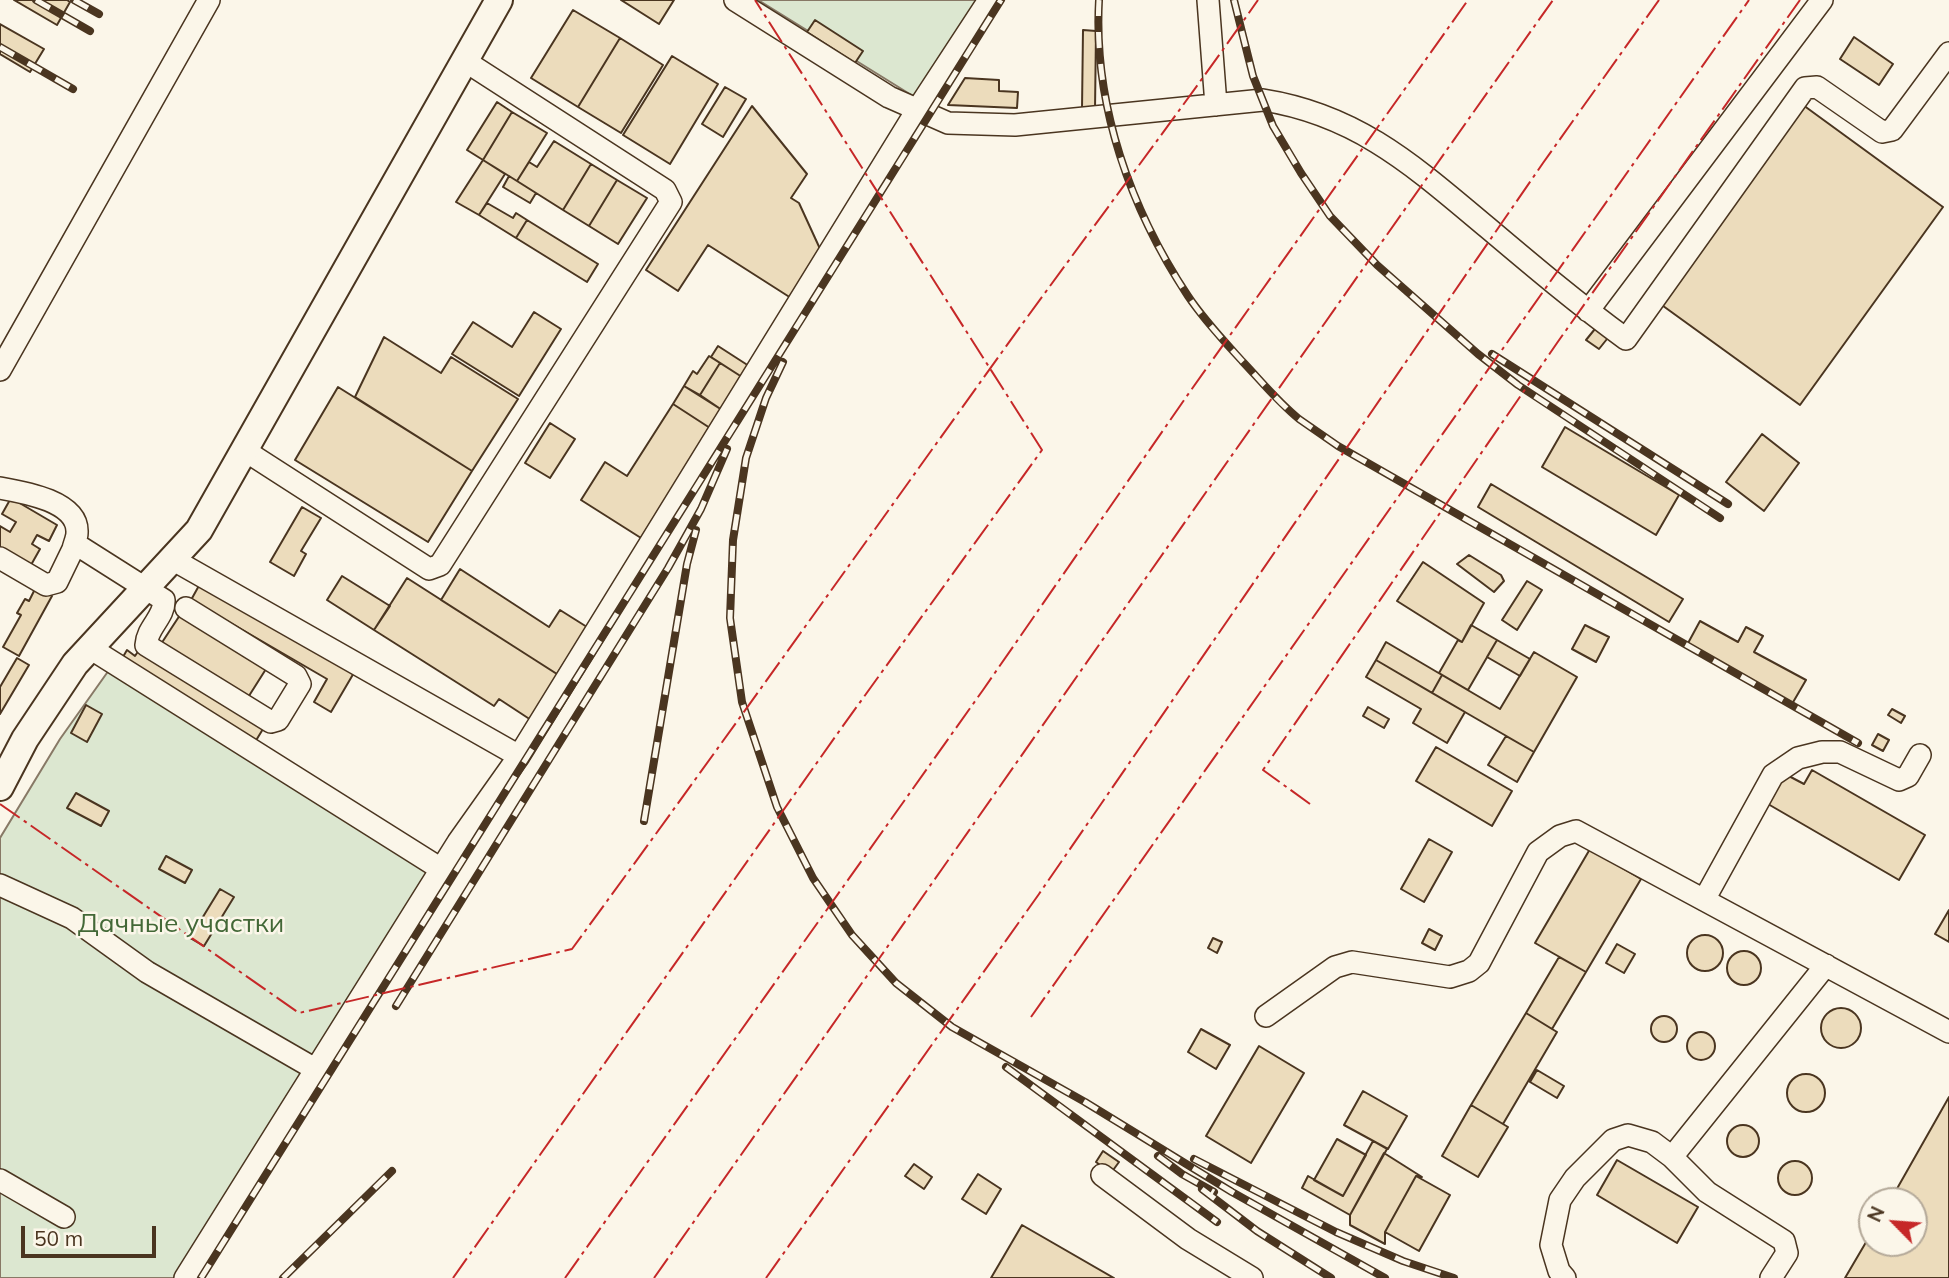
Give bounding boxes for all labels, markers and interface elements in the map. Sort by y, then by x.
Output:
park label: Дачные участки [78,908,284,940]
north arrow [1858,1187,1928,1257]
text: N [1862,1202,1890,1226]
scale bar [24,1212,159,1256]
text: 50 m [34,1225,83,1251]

